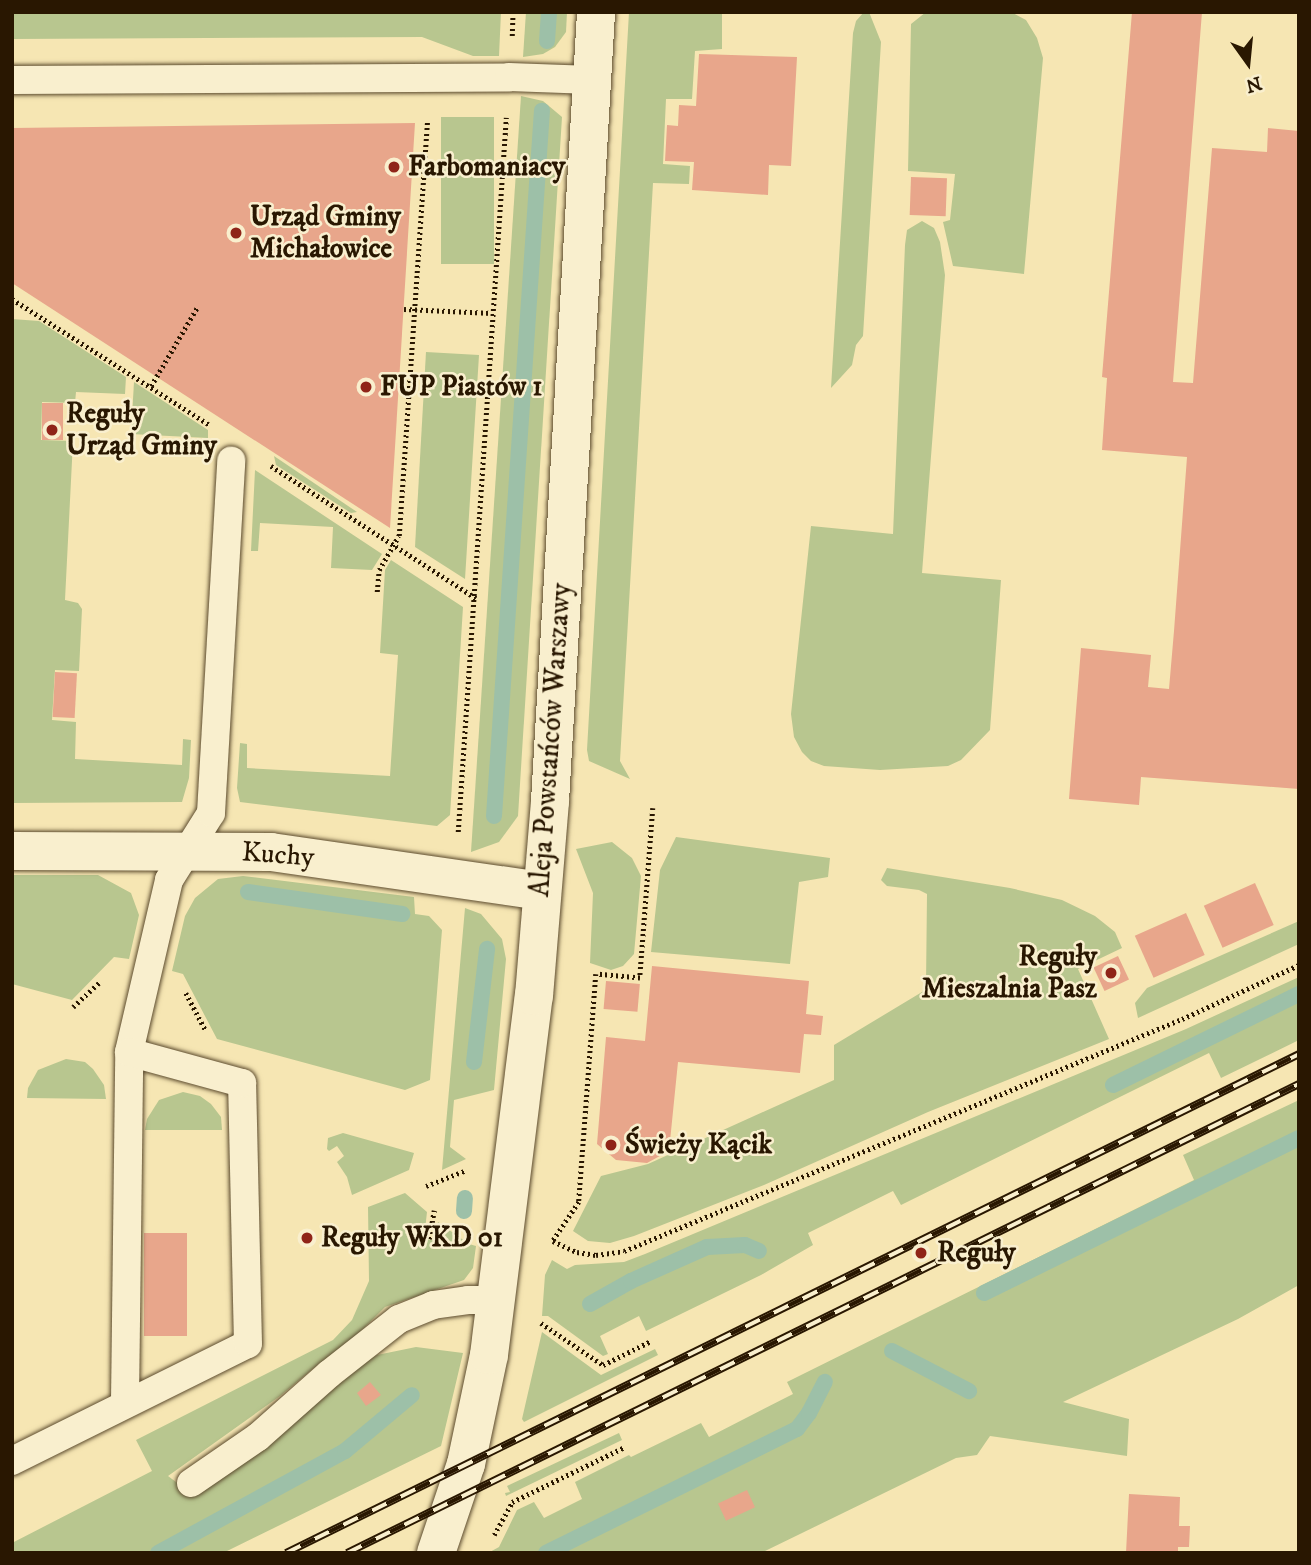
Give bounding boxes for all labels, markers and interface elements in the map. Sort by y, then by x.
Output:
north arrow [1213,28,1283,98]
text: N [1243,71,1264,97]
place label: Farbomaniacy [408,150,565,184]
marker: Farbomaniacy [386,159,402,175]
place label: Urząd Gminy Michałowice [250,200,401,266]
marker: Urząd Gminy Michałowice [228,225,244,241]
place label: FUP Piastów 1 [380,370,543,404]
marker: FUP Piastów 1 [358,379,374,395]
place label: Reguły Urząd Gminy [66,397,217,463]
marker: Reguły Urząd Gminy [44,422,60,438]
street label: Aleja Powstańców Warszawy [523,582,579,898]
street label: Kuchy [241,836,315,874]
place label: Reguły Mieszalnia Pasz [921,940,1097,1006]
marker: Reguły Mieszalnia Pasz [1103,965,1119,981]
place label: Świeży Kącik [625,1128,772,1162]
marker: Świeży Kącik [603,1137,619,1153]
place label: Reguły WKD 01 [321,1221,503,1255]
marker: Reguły WKD 01 [299,1230,315,1246]
place label: Reguły [937,1236,1016,1270]
marker: Reguły [911,1243,931,1263]

